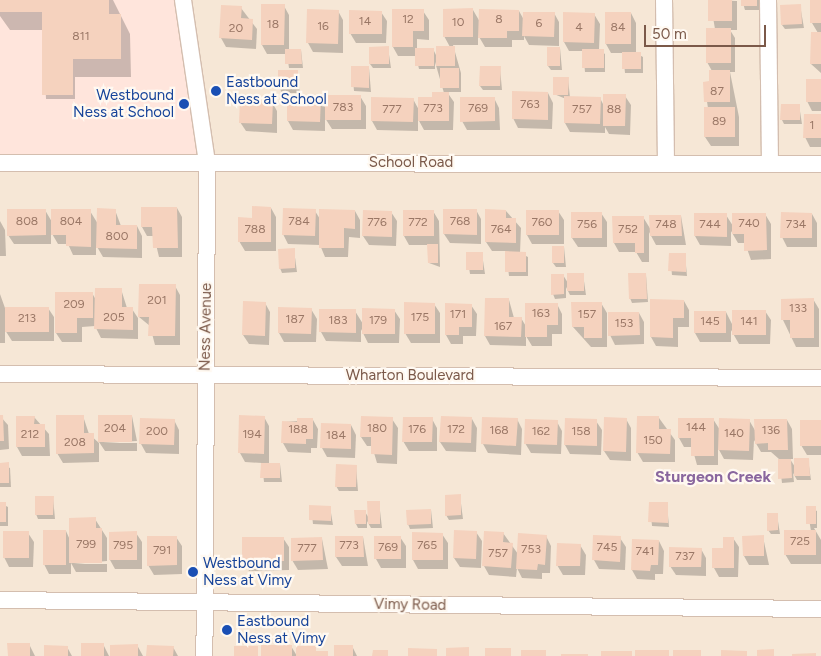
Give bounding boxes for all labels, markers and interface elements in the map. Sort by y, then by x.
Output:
house number: 12 [402,13,414,27]
house number: 8 [495,13,503,27]
house number: 14 [359,15,371,29]
scale bar [646,15,768,47]
house number: 10 [452,16,464,30]
house number: 6 [536,17,542,31]
house number: 18 [267,18,279,32]
house number: 16 [317,20,329,34]
house number: 4 [575,21,583,35]
house number: 84 [611,21,625,35]
house number: 20 [229,22,243,36]
text: 50 m [652,25,687,43]
house number: 811 [72,30,90,44]
place label: Eastbound Ness at School [226,73,327,108]
marker: Eastbound Ness at School [210,85,222,97]
house number: 87 [710,85,724,99]
place label: Westbound Ness at School [73,86,174,121]
marker: Westbound Ness at School [178,98,190,110]
house number: 763 [520,98,540,112]
house number: 783 [333,101,353,115]
house number: 773 [423,102,443,116]
house number: 769 [468,102,488,116]
house number: 777 [382,103,402,117]
house number: 757 [572,103,592,117]
house number: 88 [607,103,621,117]
house number: 89 [712,115,726,129]
house number: 1 [810,119,814,133]
street label: School Road [369,154,453,172]
house number: 808 [16,215,38,229]
house number: 804 [60,215,82,229]
house number: 784 [288,215,310,229]
house number: 768 [450,215,470,229]
house number: 776 [367,216,387,230]
house number: 772 [408,216,428,230]
house number: 760 [532,216,552,230]
house number: 740 [738,217,760,231]
house number: 756 [577,218,597,232]
house number: 748 [655,218,677,232]
house number: 744 [699,218,721,232]
house number: 734 [786,218,806,232]
house number: 788 [244,223,266,237]
house number: 764 [491,223,511,237]
house number: 752 [618,223,638,237]
house number: 800 [106,230,128,244]
street label: Ness Avenue [196,283,216,371]
house number: 201 [147,294,167,308]
house number: 209 [63,298,85,312]
house number: 133 [789,302,807,316]
house number: 163 [532,307,550,321]
house number: 171 [450,308,466,322]
house number: 157 [578,308,596,322]
house number: 205 [103,311,125,325]
house number: 175 [411,311,429,325]
house number: 213 [18,312,36,326]
house number: 187 [286,313,304,327]
house number: 183 [329,314,347,328]
house number: 179 [369,314,387,328]
house number: 145 [700,315,720,329]
house number: 141 [740,315,758,329]
house number: 153 [615,317,633,331]
house number: 167 [494,320,512,334]
street label: Wharton Boulevard [346,367,474,385]
house number: 144 [686,421,706,435]
house number: 204 [104,422,126,436]
house number: 180 [367,422,387,436]
house number: 188 [288,423,308,437]
house number: 176 [408,423,426,437]
house number: 172 [447,423,465,437]
house number: 168 [489,424,509,438]
house number: 136 [762,424,780,438]
house number: 200 [146,425,168,439]
house number: 162 [532,425,550,439]
house number: 158 [571,425,591,439]
house number: 140 [724,427,744,441]
house number: 212 [21,428,39,442]
house number: 194 [242,428,262,442]
house number: 184 [326,429,346,443]
house number: 150 [643,434,663,448]
house number: 208 [64,436,86,450]
district label: Sturgeon Creek [655,467,771,487]
house number: 725 [790,535,810,549]
house number: 799 [76,538,96,552]
house number: 795 [113,539,133,553]
house number: 773 [339,539,359,553]
house number: 765 [417,539,437,553]
house number: 769 [378,541,398,555]
house number: 745 [597,541,617,555]
house number: 777 [297,542,317,556]
house number: 753 [521,543,541,557]
house number: 791 [153,544,171,558]
house number: 741 [636,545,654,559]
house number: 757 [488,547,508,561]
house number: 737 [675,550,695,564]
place label: Westbound Ness at Vimy [203,554,292,589]
marker: Westbound Ness at Vimy [187,566,199,578]
street label: Vimy Road [374,595,446,615]
place label: Eastbound Ness at Vimy [237,612,326,647]
marker: Eastbound Ness at Vimy [221,624,233,636]

